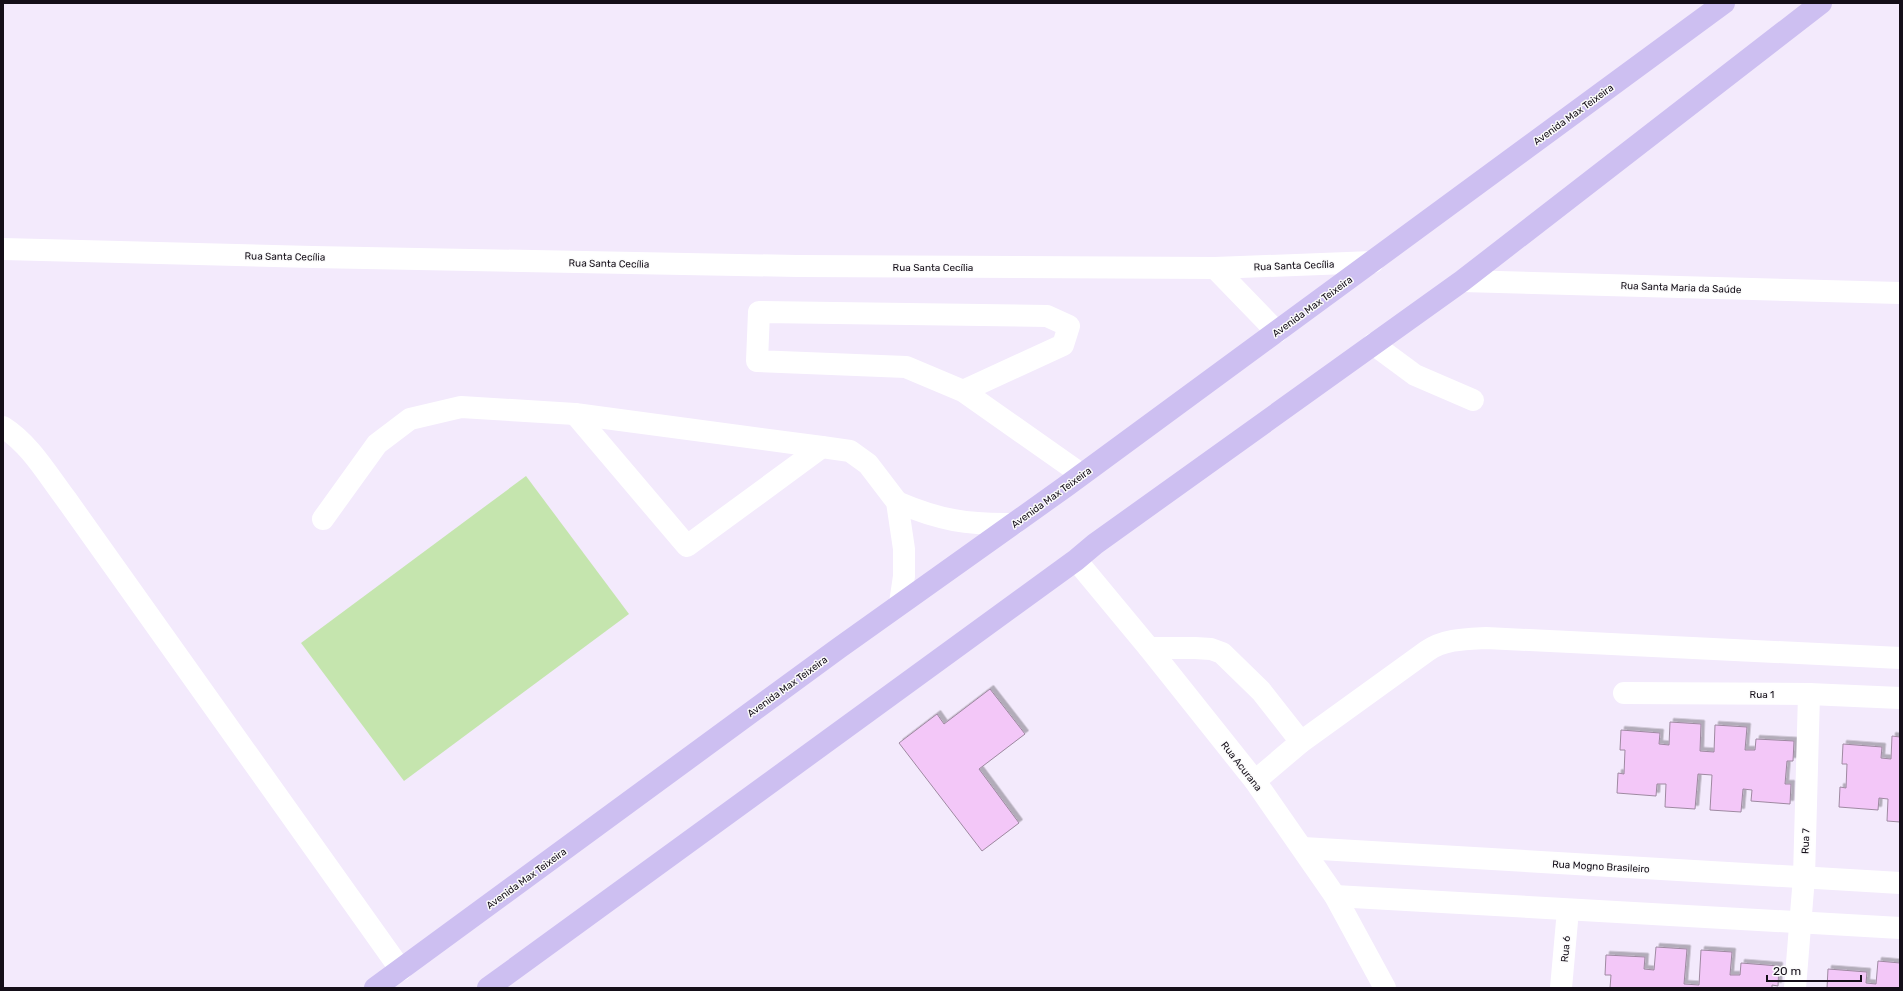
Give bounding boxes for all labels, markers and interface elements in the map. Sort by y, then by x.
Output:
street label: Avenida Max Teixeira [1531,82,1616,148]
street label: Rua Santa Cecília [245,250,325,264]
street label: Rua Santa Cecília [569,257,649,271]
street label: Rua Santa Cecília [1253,259,1335,273]
street label: Rua Santa Cecília [893,262,973,274]
street label: Avenida Max Teixeira [1270,274,1355,340]
street label: Rua Santa Maria da Saúde [1620,280,1742,296]
street label: Avenida Max Teixeira [1009,465,1094,531]
street label: Avenida Max Teixeira [745,654,830,720]
street label: Rua 1 [1750,689,1774,701]
street label: Rua Acurana [1218,740,1264,794]
street label: Rua 7 [1800,828,1812,854]
street label: Avenida Max Teixeira [484,846,569,912]
street label: Rua Mogno Brasileiro [1552,858,1650,876]
street label: Rua 6 [1559,935,1573,963]
scale bar [1767,957,1861,983]
text: 20 m [1773,964,1801,978]

